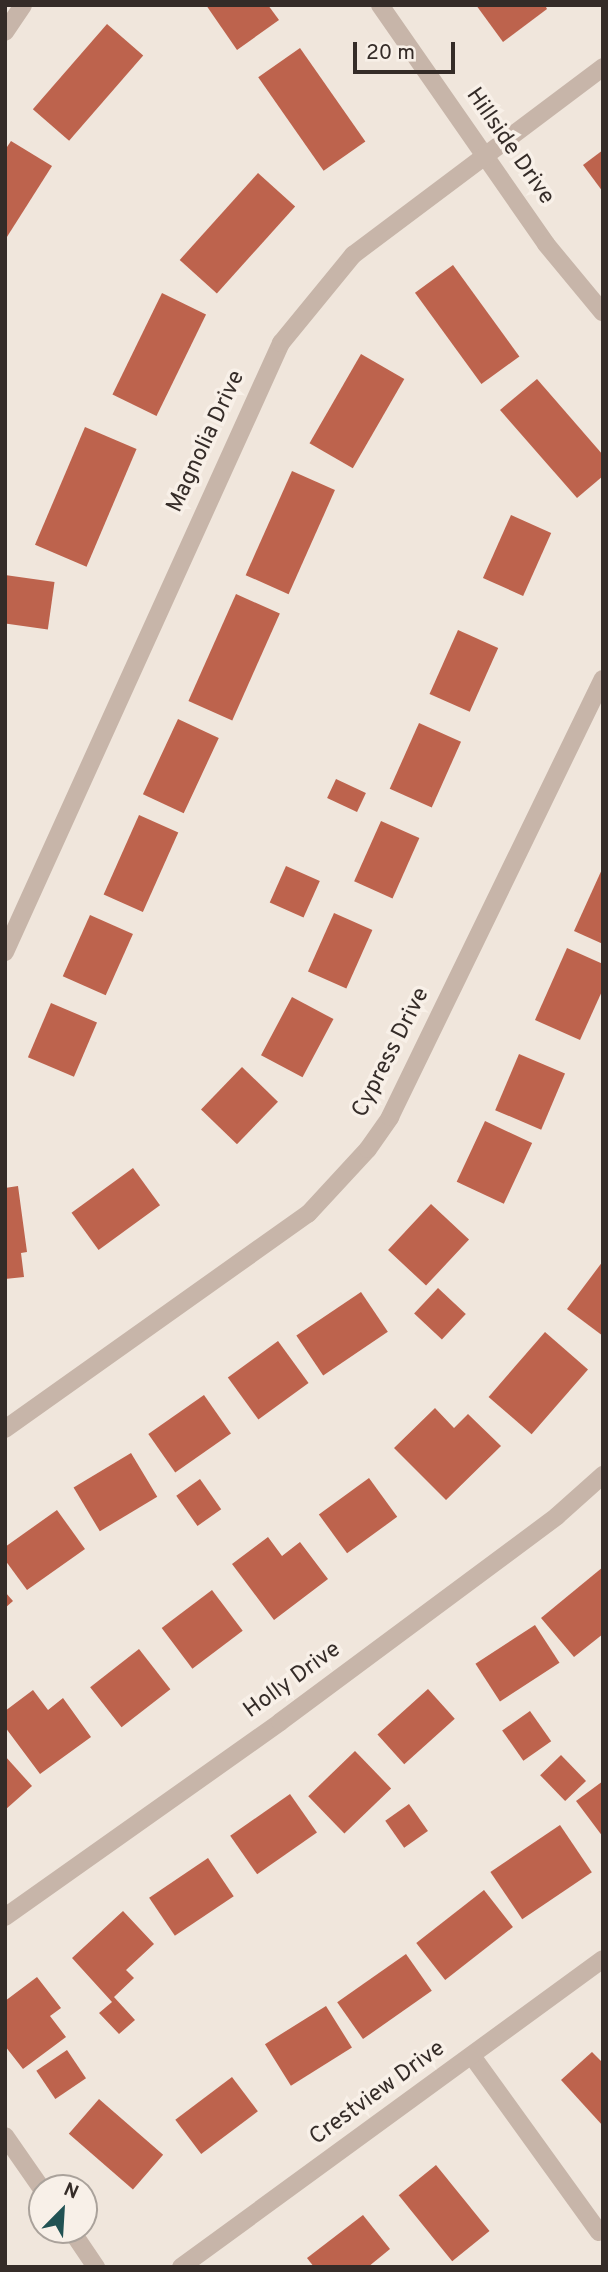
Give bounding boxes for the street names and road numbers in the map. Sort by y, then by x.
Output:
street label: Hillside Drive [459,83,559,211]
street label: Magnolia Drive [162,367,252,517]
street label: Cypress Drive [347,984,437,1122]
street label: Holly Drive [239,1637,347,1725]
street label: Crestview Drive [305,2036,451,2152]

